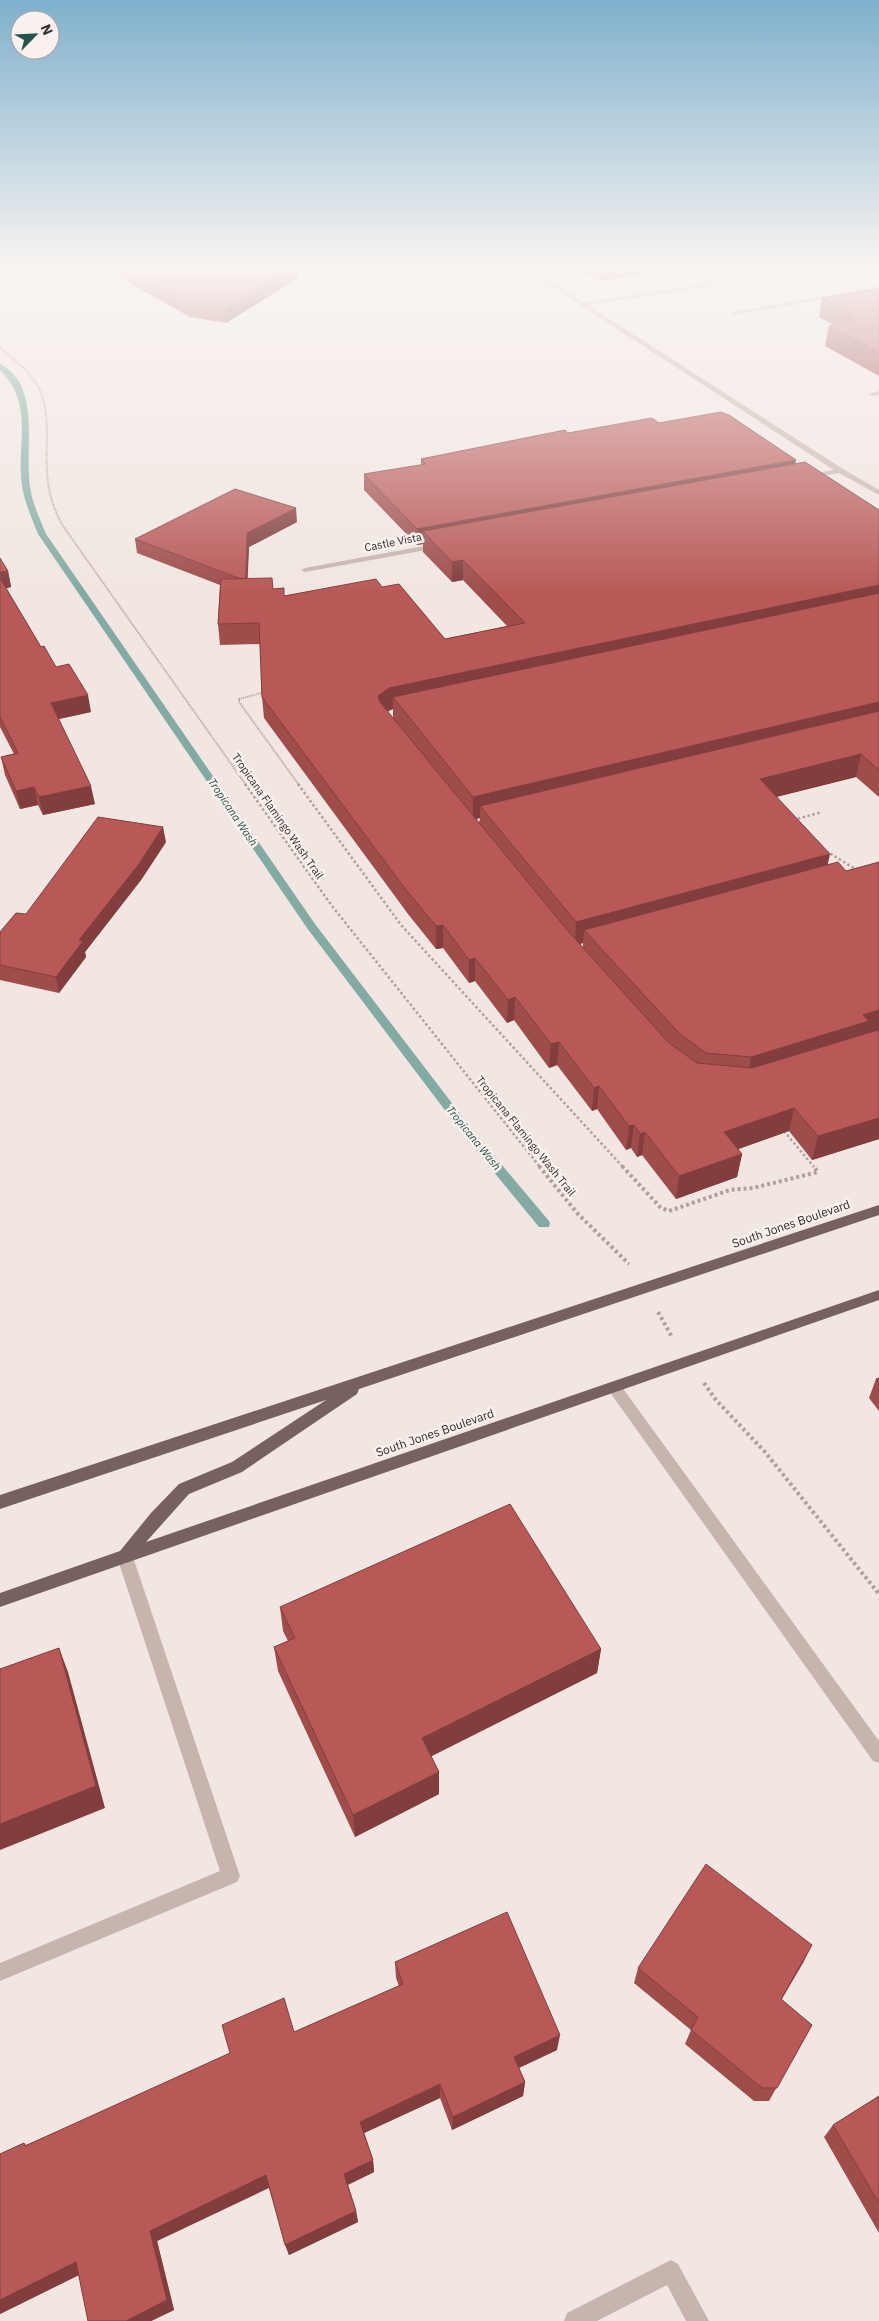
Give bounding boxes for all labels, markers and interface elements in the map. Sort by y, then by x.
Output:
north arrow [10,10,60,60]
text: N [37,21,57,38]
street label: Castle Vista [363,530,423,554]
street label: Tropicana Flamingo Wash Trail [229,750,327,882]
water label: Tropicana Wash [205,775,261,849]
street label: Tropicana Flamingo Wash Trail [473,1073,579,1199]
water label: Tropicana Wash [444,1103,504,1173]
street label: South Jones Boulevard [730,1196,852,1251]
street label: South Jones Boulevard [374,1405,496,1460]

